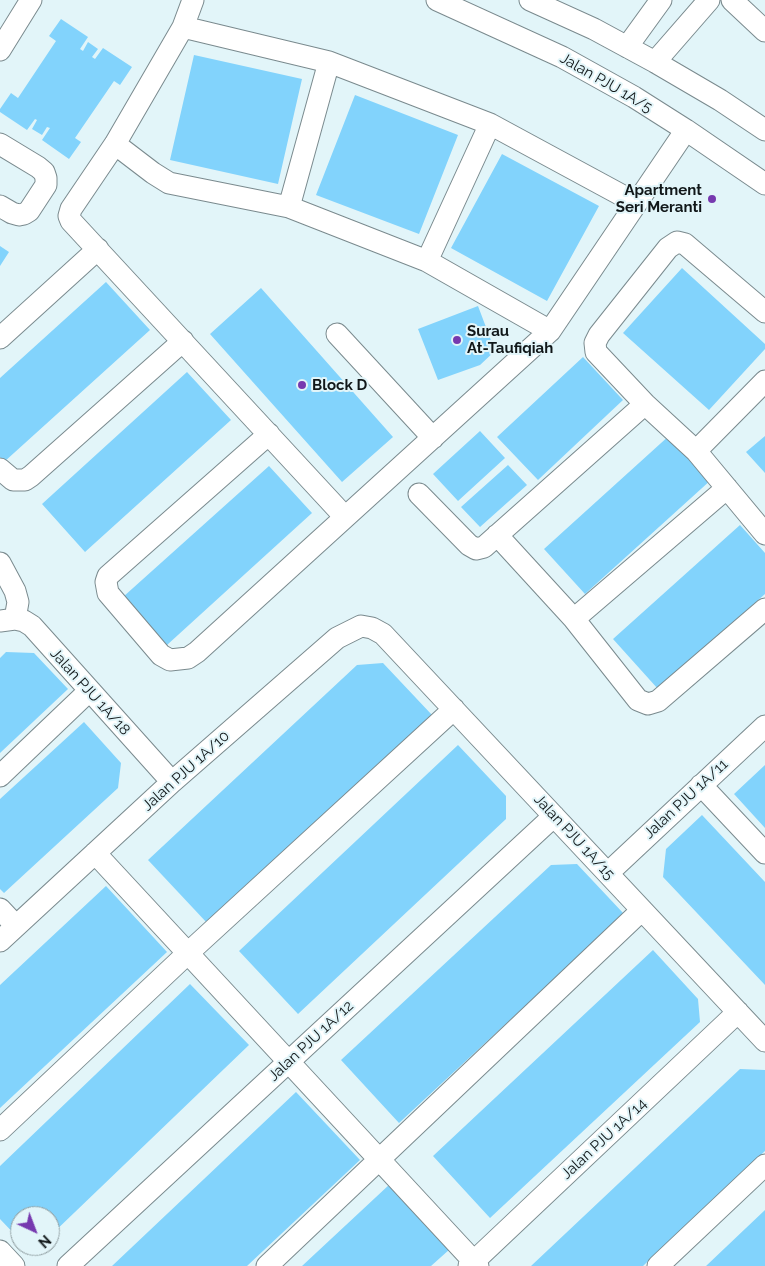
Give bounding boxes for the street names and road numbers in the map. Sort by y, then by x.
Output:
street label: Jalan PJU 1A/5 [557,49,655,117]
street label: Jalan PJU 1A/18 [46,645,134,739]
street label: Jalan PJU 1A/10 [139,727,233,815]
street label: Jalan PJU 1A/11 [640,755,732,843]
street label: Jalan PJU 1A/15 [530,791,618,883]
street label: Jalan PJU 1A/12 [265,997,357,1085]
street label: Jalan PJU 1A/14 [558,1095,650,1183]

